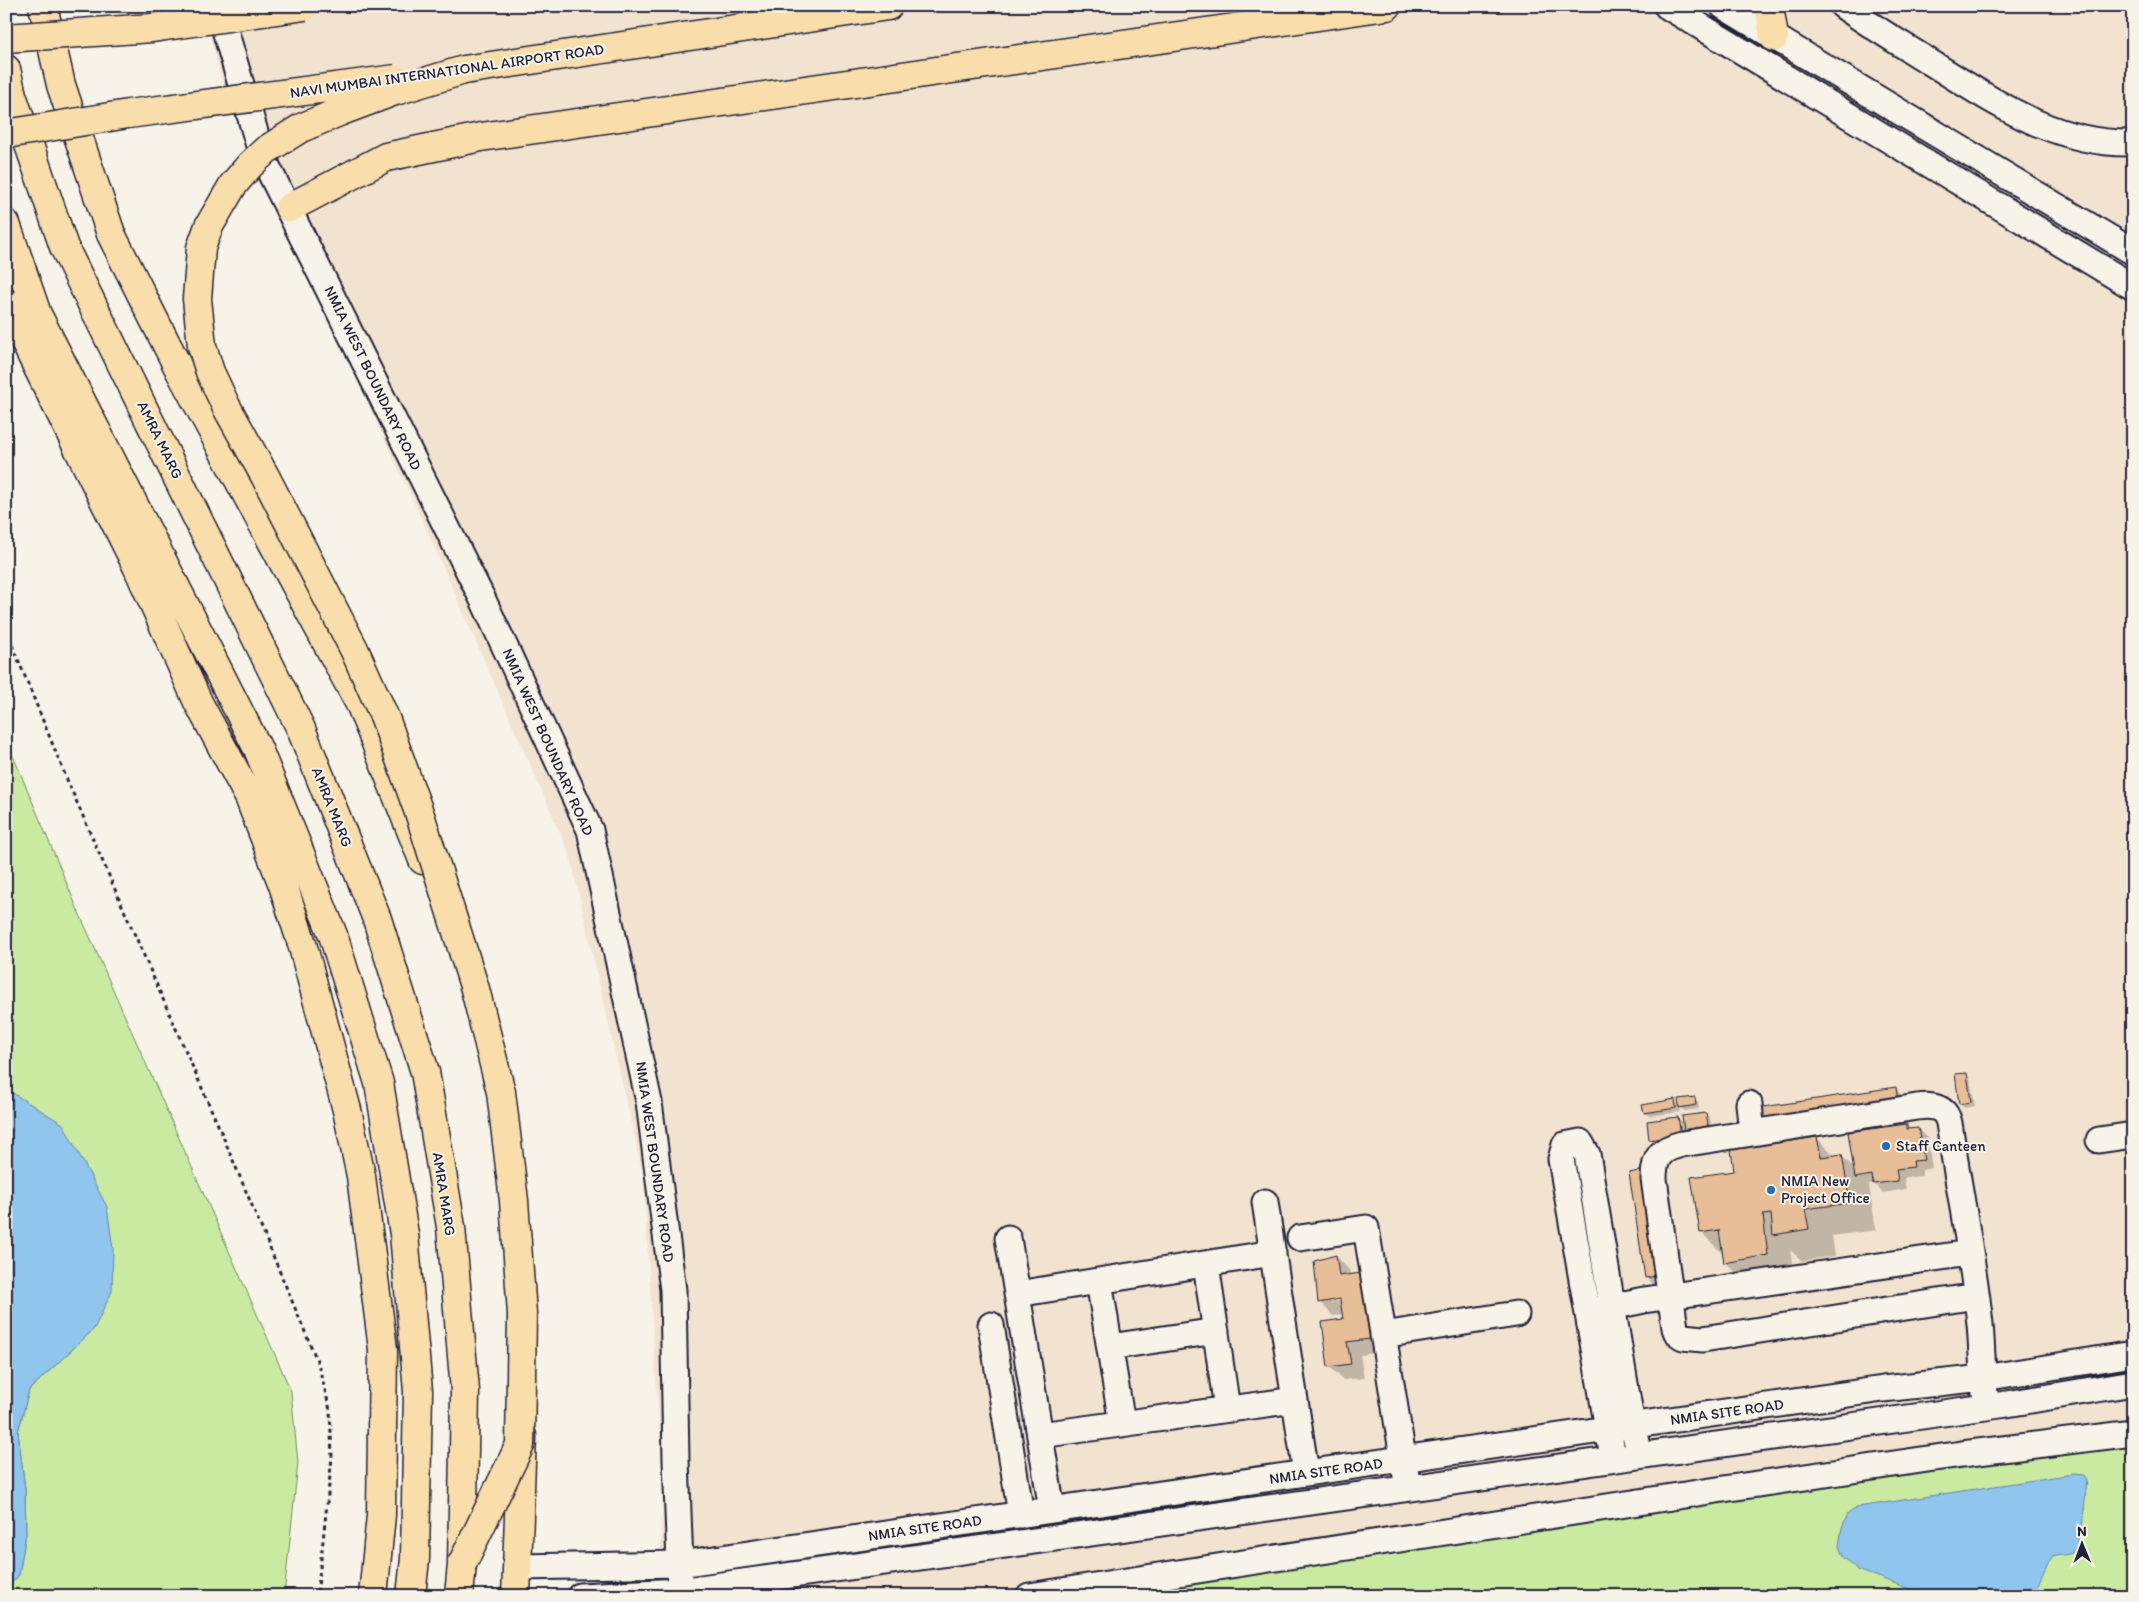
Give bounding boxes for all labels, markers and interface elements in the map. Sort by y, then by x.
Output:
street label: NAVI MUMBAI INTERNATIONAL AIRPORT ROAD [289,40,605,102]
street label: NMIA WEST BOUNDARY ROAD [320,283,426,473]
street label: AMRA MARG [133,398,187,482]
street label: NMIA WEST BOUNDARY ROAD [499,646,598,838]
street label: AMRA MARG [308,765,356,849]
street label: NMIA WEST BOUNDARY ROAD [632,1060,678,1264]
place label: Staff Canteen [1896,1137,1986,1155]
marker: Staff Canteen [1880,1140,1892,1152]
street label: AMRA MARG [429,1151,459,1237]
place label: NMIA New Project Office [1781,1172,1870,1207]
marker: NMIA New Project Office [1765,1184,1777,1196]
street label: NMIA SITE ROAD [1669,1395,1785,1429]
street label: NMIA SITE ROAD [1268,1454,1384,1488]
street label: NMIA SITE ROAD [867,1511,983,1545]
north arrow [2056,1520,2106,1570]
text: N [2077,1523,2087,1540]

